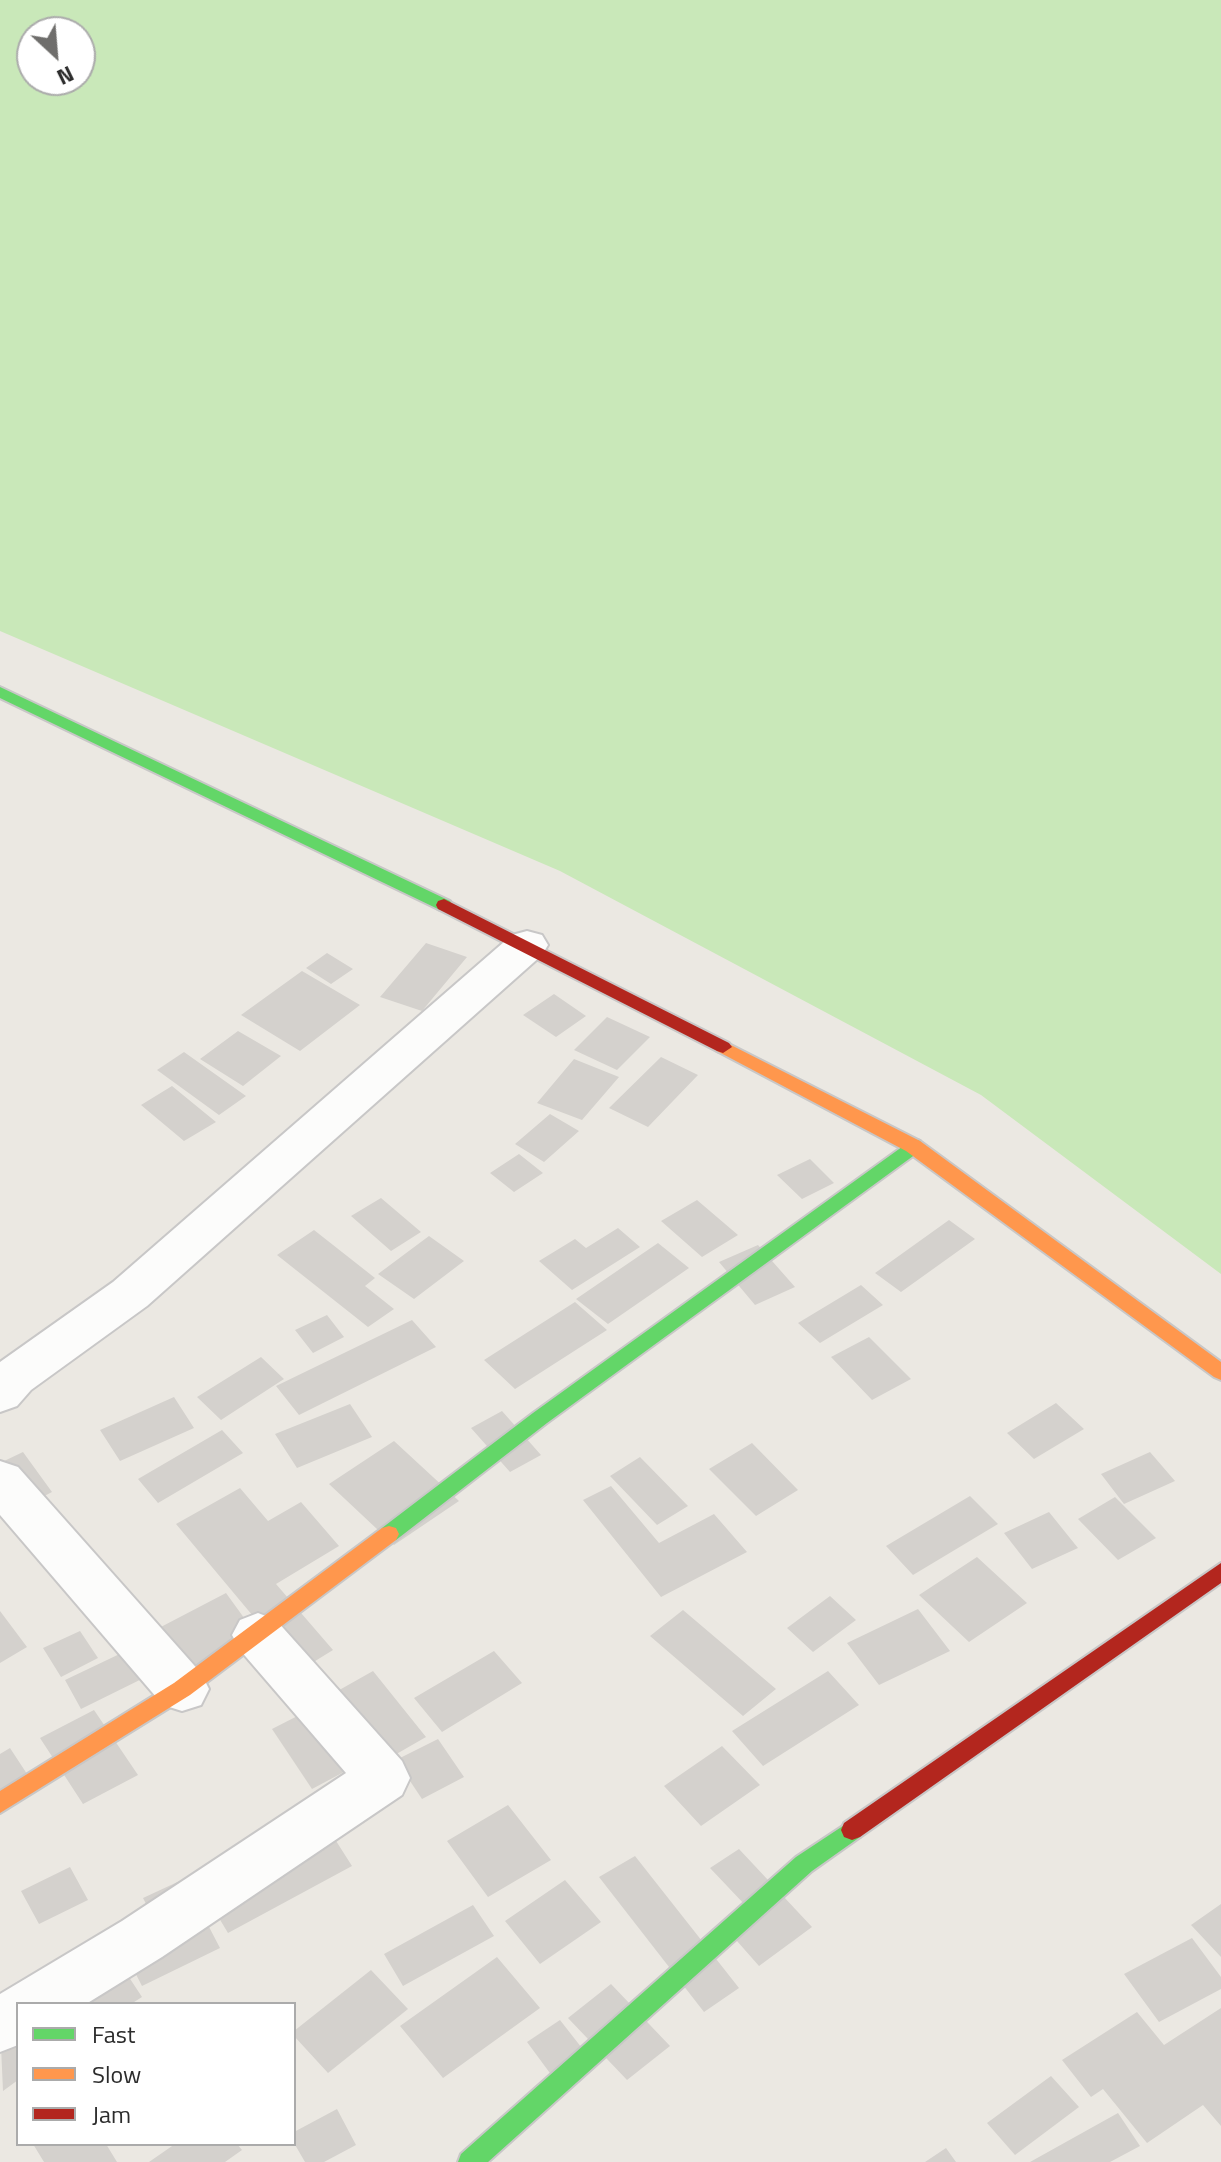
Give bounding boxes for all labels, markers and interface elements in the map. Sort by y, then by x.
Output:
north arrow [16,16,96,96]
text: N [51,57,80,94]
legend [16,2002,296,2146]
text: Fast [92,2016,135,2052]
text: Slow [92,2056,141,2092]
text: Jam [92,2096,131,2132]

